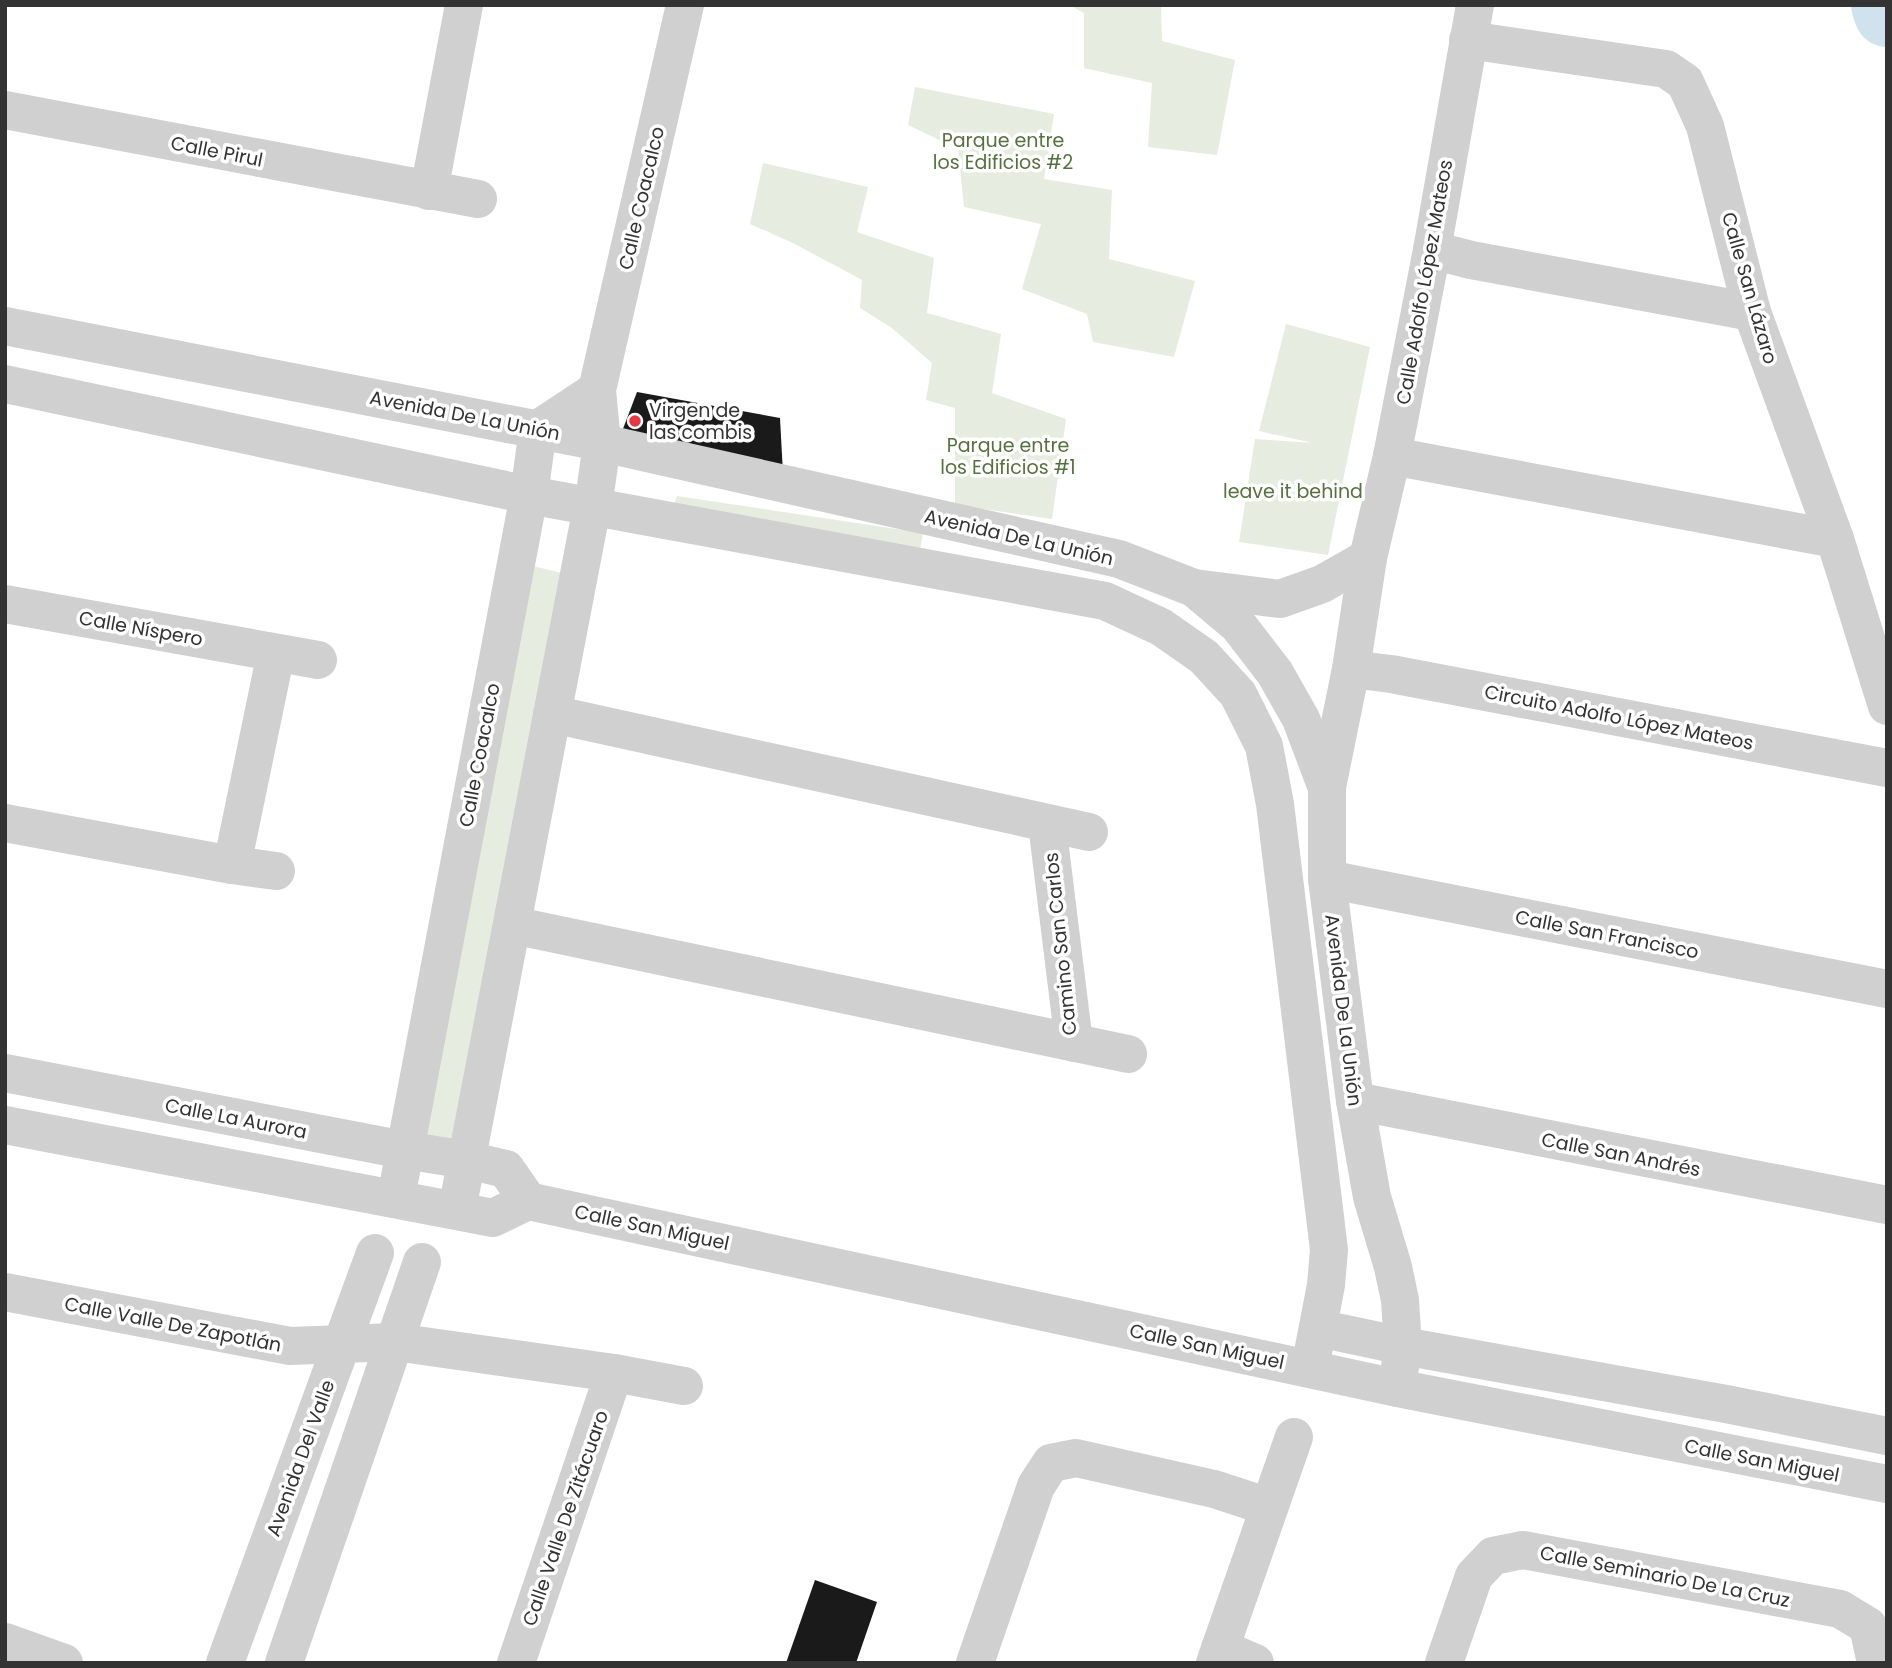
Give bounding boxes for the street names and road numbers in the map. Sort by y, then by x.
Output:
street label: Calle Coacalco [612,124,671,272]
street label: Calle Pirul [169,129,265,174]
street label: Calle Adolfo López Mateos [1390,157,1459,407]
street label: Calle San Lázaro [1715,209,1784,367]
street label: Avenida De La Unión [367,384,562,447]
street label: Avenida De La Unión [922,503,1116,572]
street label: Calle Níspero [77,604,205,653]
street label: Circuito Adolfo López Mateos [1482,678,1756,757]
street label: Calle Coacalco [452,681,507,829]
street label: Camino San Carlos [1037,851,1084,1037]
street label: Calle San Francisco [1513,903,1701,966]
street label: Avenida De La Unión [1318,913,1369,1108]
street label: Calle La Aurora [163,1092,309,1145]
street label: Calle San Andrés [1539,1126,1703,1183]
street label: Calle San Miguel [572,1198,732,1257]
street label: Calle Valle De Zapotlán [62,1290,284,1359]
street label: Calle San Miguel [1127,1317,1287,1376]
street label: Avenida Del Valle [260,1376,341,1540]
street label: Calle Valle De Zitácuaro [516,1407,615,1630]
street label: Calle San Miguel [1682,1432,1842,1489]
street label: Calle Seminario De La Cruz [1538,1539,1792,1614]

